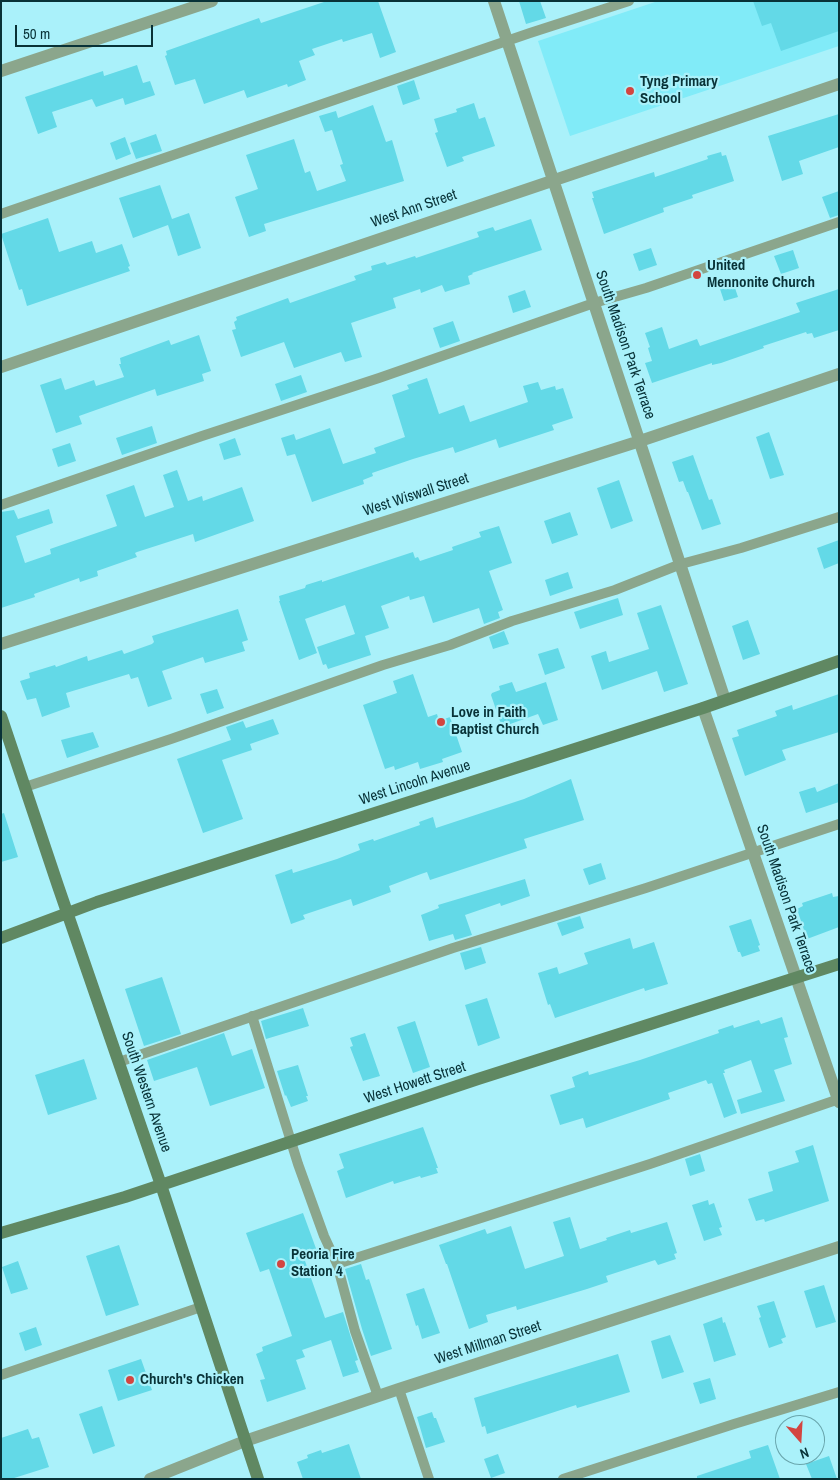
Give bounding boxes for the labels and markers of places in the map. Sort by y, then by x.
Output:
place label: Tyng Primary School [640,73,718,108]
marker: Tyng Primary School [624,85,636,97]
place label: United Mennonite Church [707,257,815,292]
marker: United Mennonite Church [691,269,703,281]
place label: Love in Faith Baptist Church [451,704,539,739]
marker: Love in Faith Baptist Church [435,716,447,728]
place label: Peoria Fire Station 4 [291,1246,355,1281]
marker: Peoria Fire Station 4 [275,1258,287,1270]
place label: Church's Chicken [140,1371,244,1389]
marker: Church's Chicken [124,1374,136,1386]

